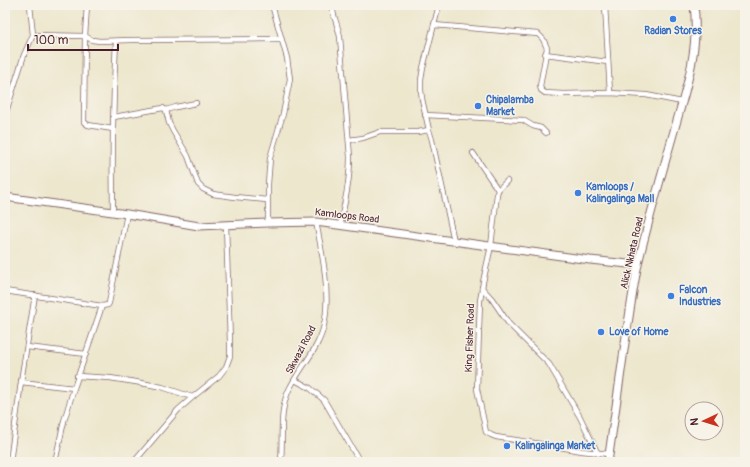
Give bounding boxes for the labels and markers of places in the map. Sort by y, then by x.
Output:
marker: Radian Stores [668,14,678,24]
place label: Radian Stores [644,25,702,37]
place label: Chipalamba Market [486,94,534,118]
marker: Chipalamba Market [473,101,483,111]
place label: Kamloops / Kalingalinga Mall [586,181,654,205]
marker: Kamloops / Kalingalinga Mall [573,188,583,198]
place label: Falcon Industries [679,284,721,308]
marker: Falcon Industries [666,291,676,301]
place label: Love of Home [609,326,669,338]
marker: Love of Home [596,327,606,337]
place label: Kalingalinga Market [515,440,596,452]
marker: Kalingalinga Market [502,441,512,451]

